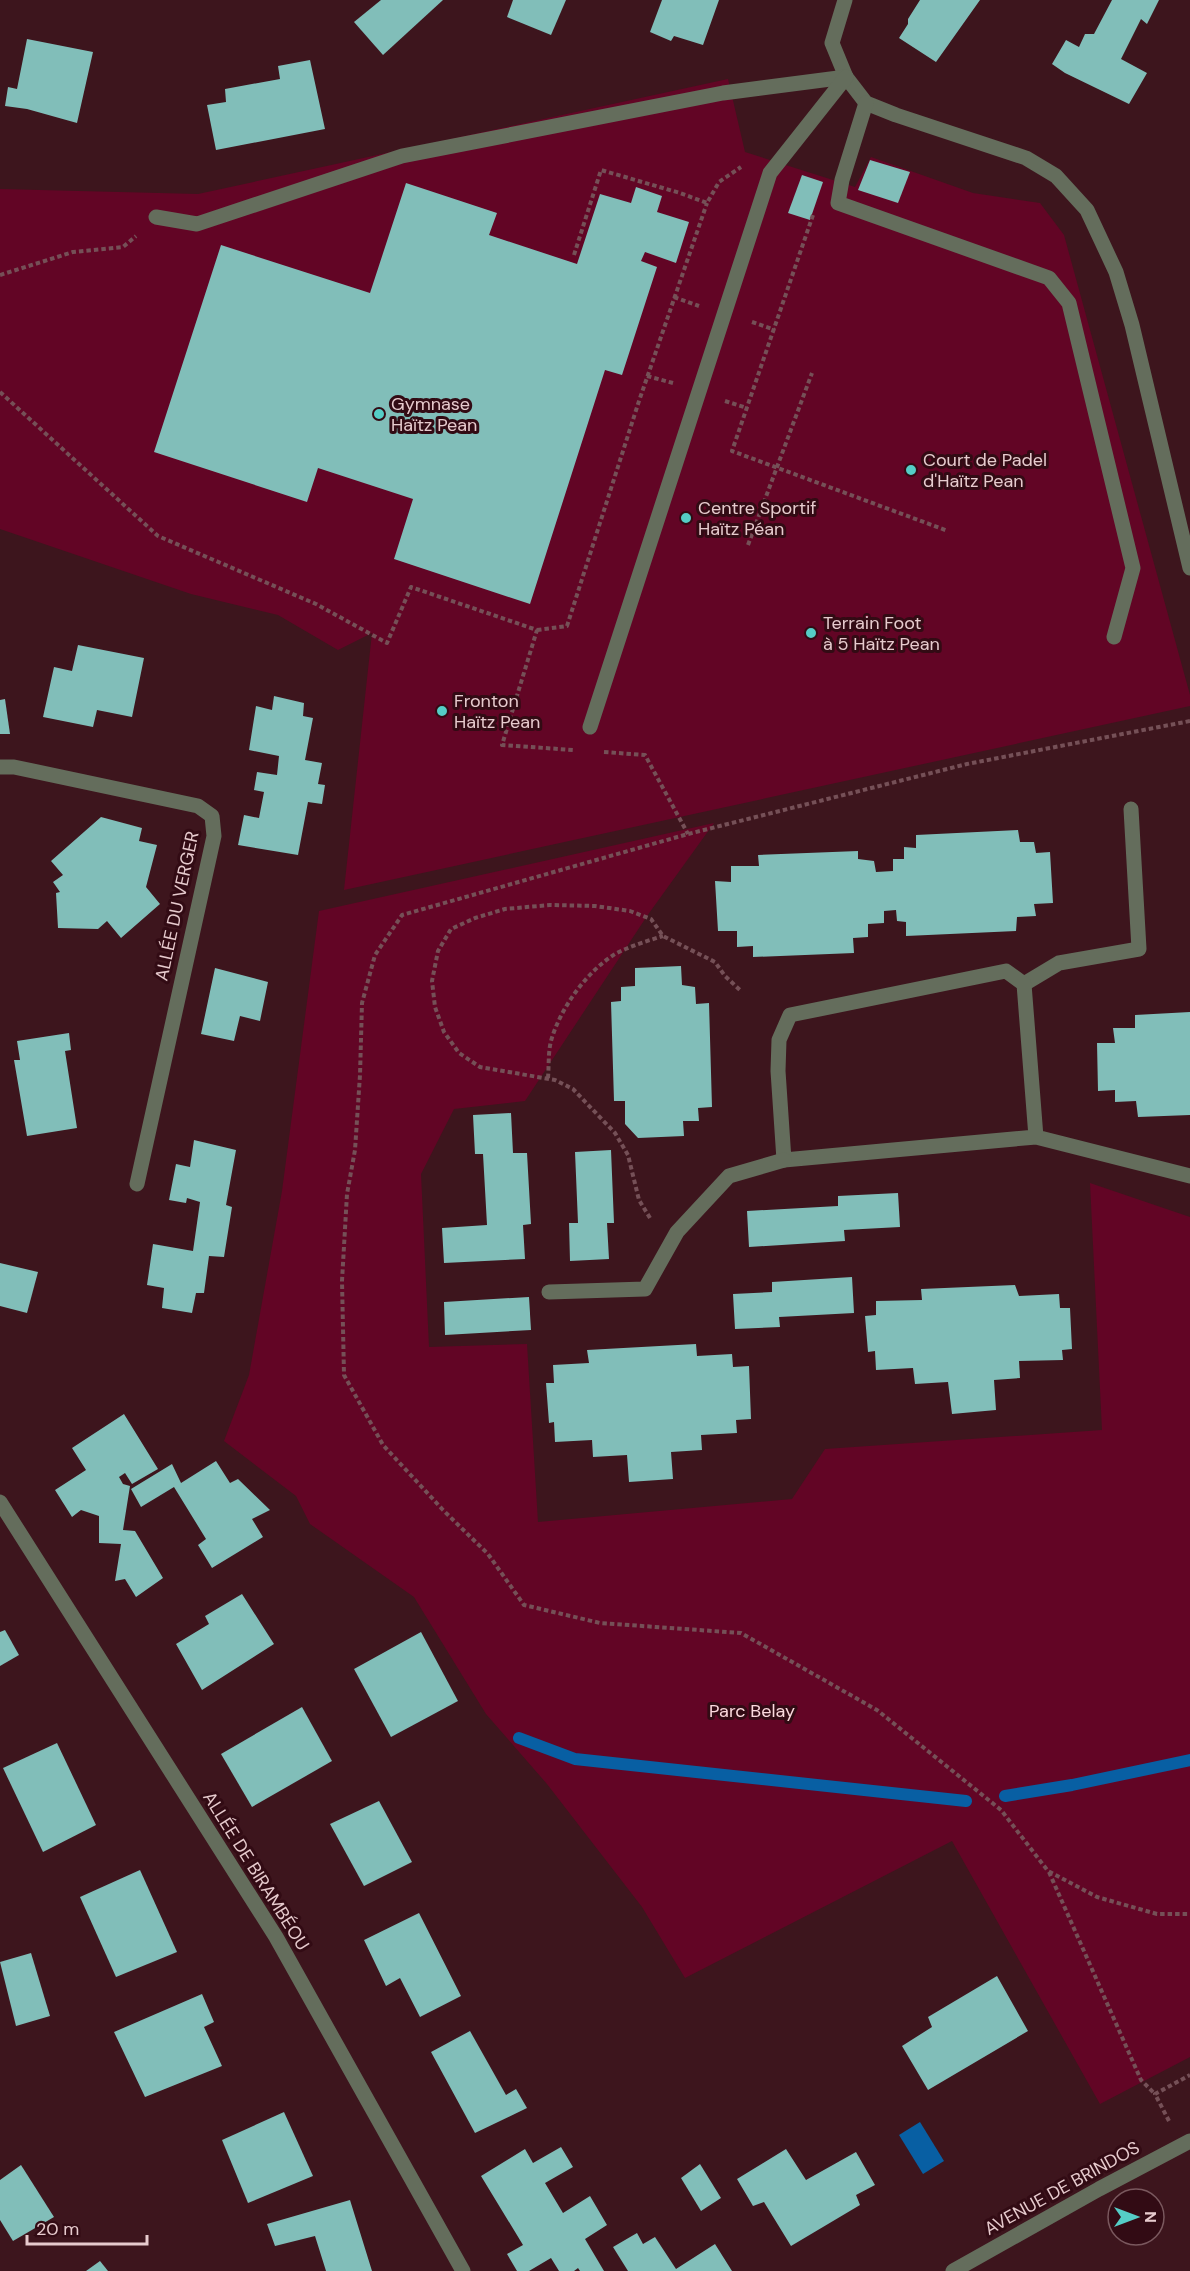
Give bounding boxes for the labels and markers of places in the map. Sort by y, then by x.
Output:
place label: Gymnase Haïtz Pean [391,392,477,437]
marker: Gymnase Haïtz Pean [372,407,386,421]
place label: Court de Padel d'Haïtz Pean [923,448,1047,493]
marker: Court de Padel d'Haïtz Pean [904,463,918,477]
place label: Centre Sportif Haïtz Péan [698,496,816,541]
marker: Centre Sportif Haïtz Péan [679,511,693,525]
place label: Terrain Foot à 5 Haïtz Pean [823,611,940,656]
marker: Terrain Foot à 5 Haïtz Pean [804,626,818,640]
place label: Fronton Haïtz Pean [454,689,540,734]
marker: Fronton Haïtz Pean [435,704,449,718]

